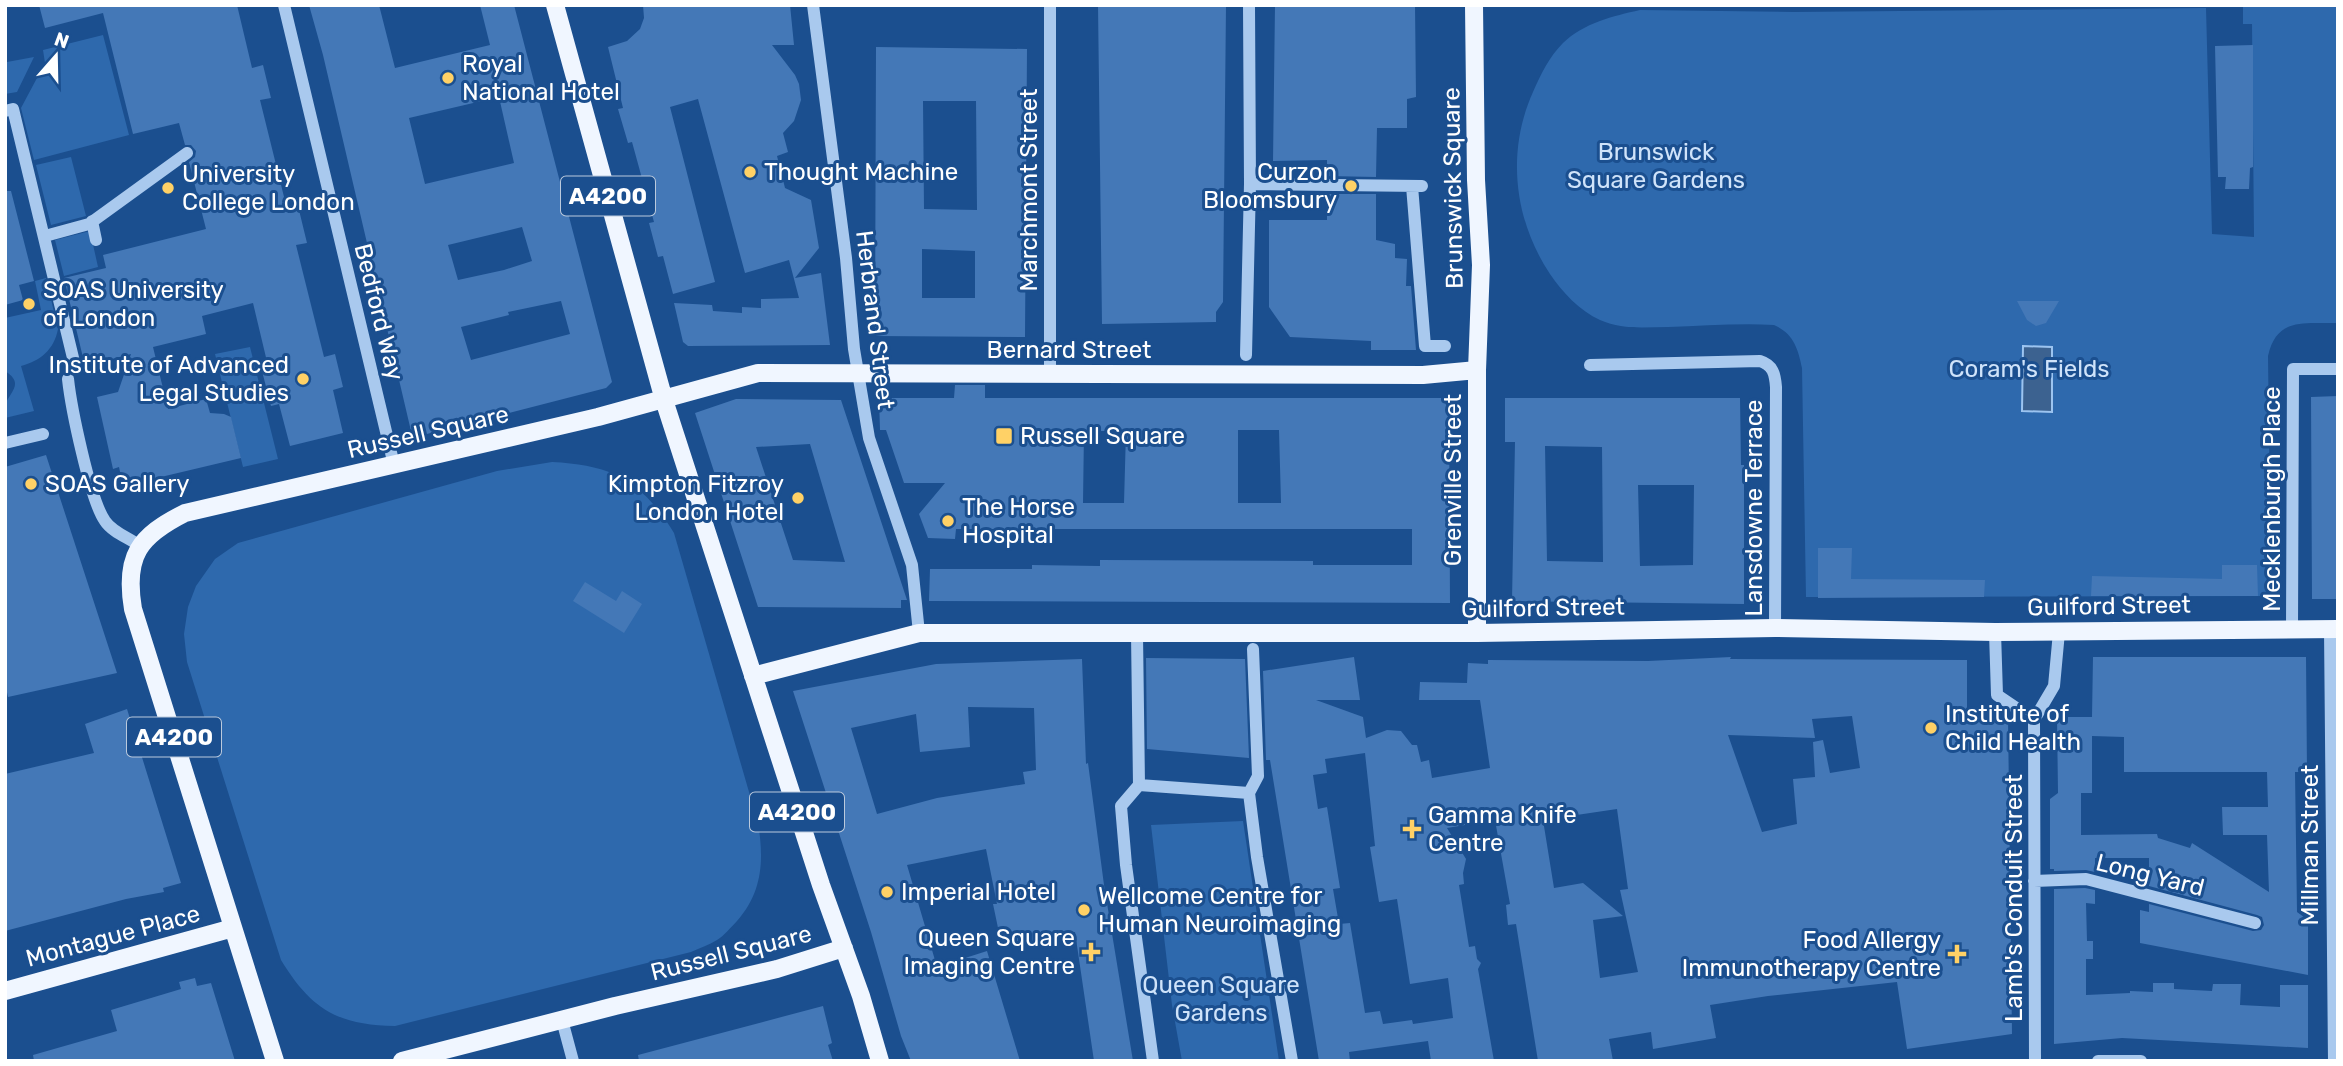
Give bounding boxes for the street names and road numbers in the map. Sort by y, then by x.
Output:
street label: Brunswick Square [1437,87,1469,289]
street label: Marchmont Street [1015,88,1043,292]
road number: A4200 [561,176,655,216]
street label: Herbrand Street [850,229,900,411]
street label: Bedford Way [348,241,410,383]
street label: Bernard Street [987,336,1151,364]
street label: Mecklenburgh Place [2258,386,2286,612]
street label: Grenville Street [1439,394,1467,566]
street label: Russell Square [345,400,511,464]
street label: Lansdowne Terrace [1740,400,1768,616]
street label: Guilford Street [2027,591,2191,621]
street label: Guilford Street [1461,593,1625,623]
road number: A4200 [127,718,221,757]
street label: Millman Street [2296,765,2324,925]
street label: Lamb's Conduit Street [2000,774,2028,1022]
road number: A4200 [750,792,844,832]
street label: Long Yard [2093,848,2207,902]
street label: Montague Place [23,899,203,973]
street label: Russell Square [648,919,814,987]

